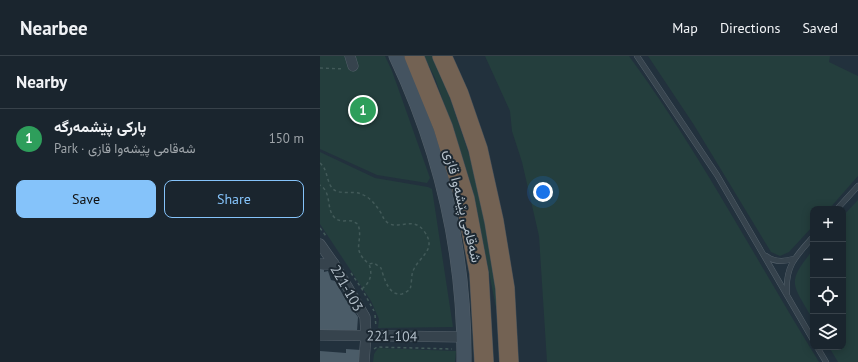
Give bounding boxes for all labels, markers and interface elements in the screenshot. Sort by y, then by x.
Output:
text: Nearbee [20,16,88,40]
text: Map [672,19,698,37]
text: Directions [720,19,780,37]
text: Saved [802,19,838,37]
text: Nearby [16,71,67,93]
pin: 1 [350,95,376,125]
text: پارکی پێشمەرگە [54,117,146,136]
text: 1 [25,130,33,147]
text: 150 m [269,130,304,147]
text: Park · شەقامی پێشەوا قازی [54,140,196,157]
street label: شەقامی پێشەوا قازی [439,148,486,265]
button: Save [16,180,156,218]
button: Share [164,180,304,218]
your location [533,182,553,202]
map controls [810,206,846,350]
button: + [810,206,846,242]
button: − [810,242,846,278]
street label: 221-103 [326,261,368,315]
button: locate [810,278,846,314]
button: layers [810,314,846,350]
street label: 221-104 [366,327,418,345]

